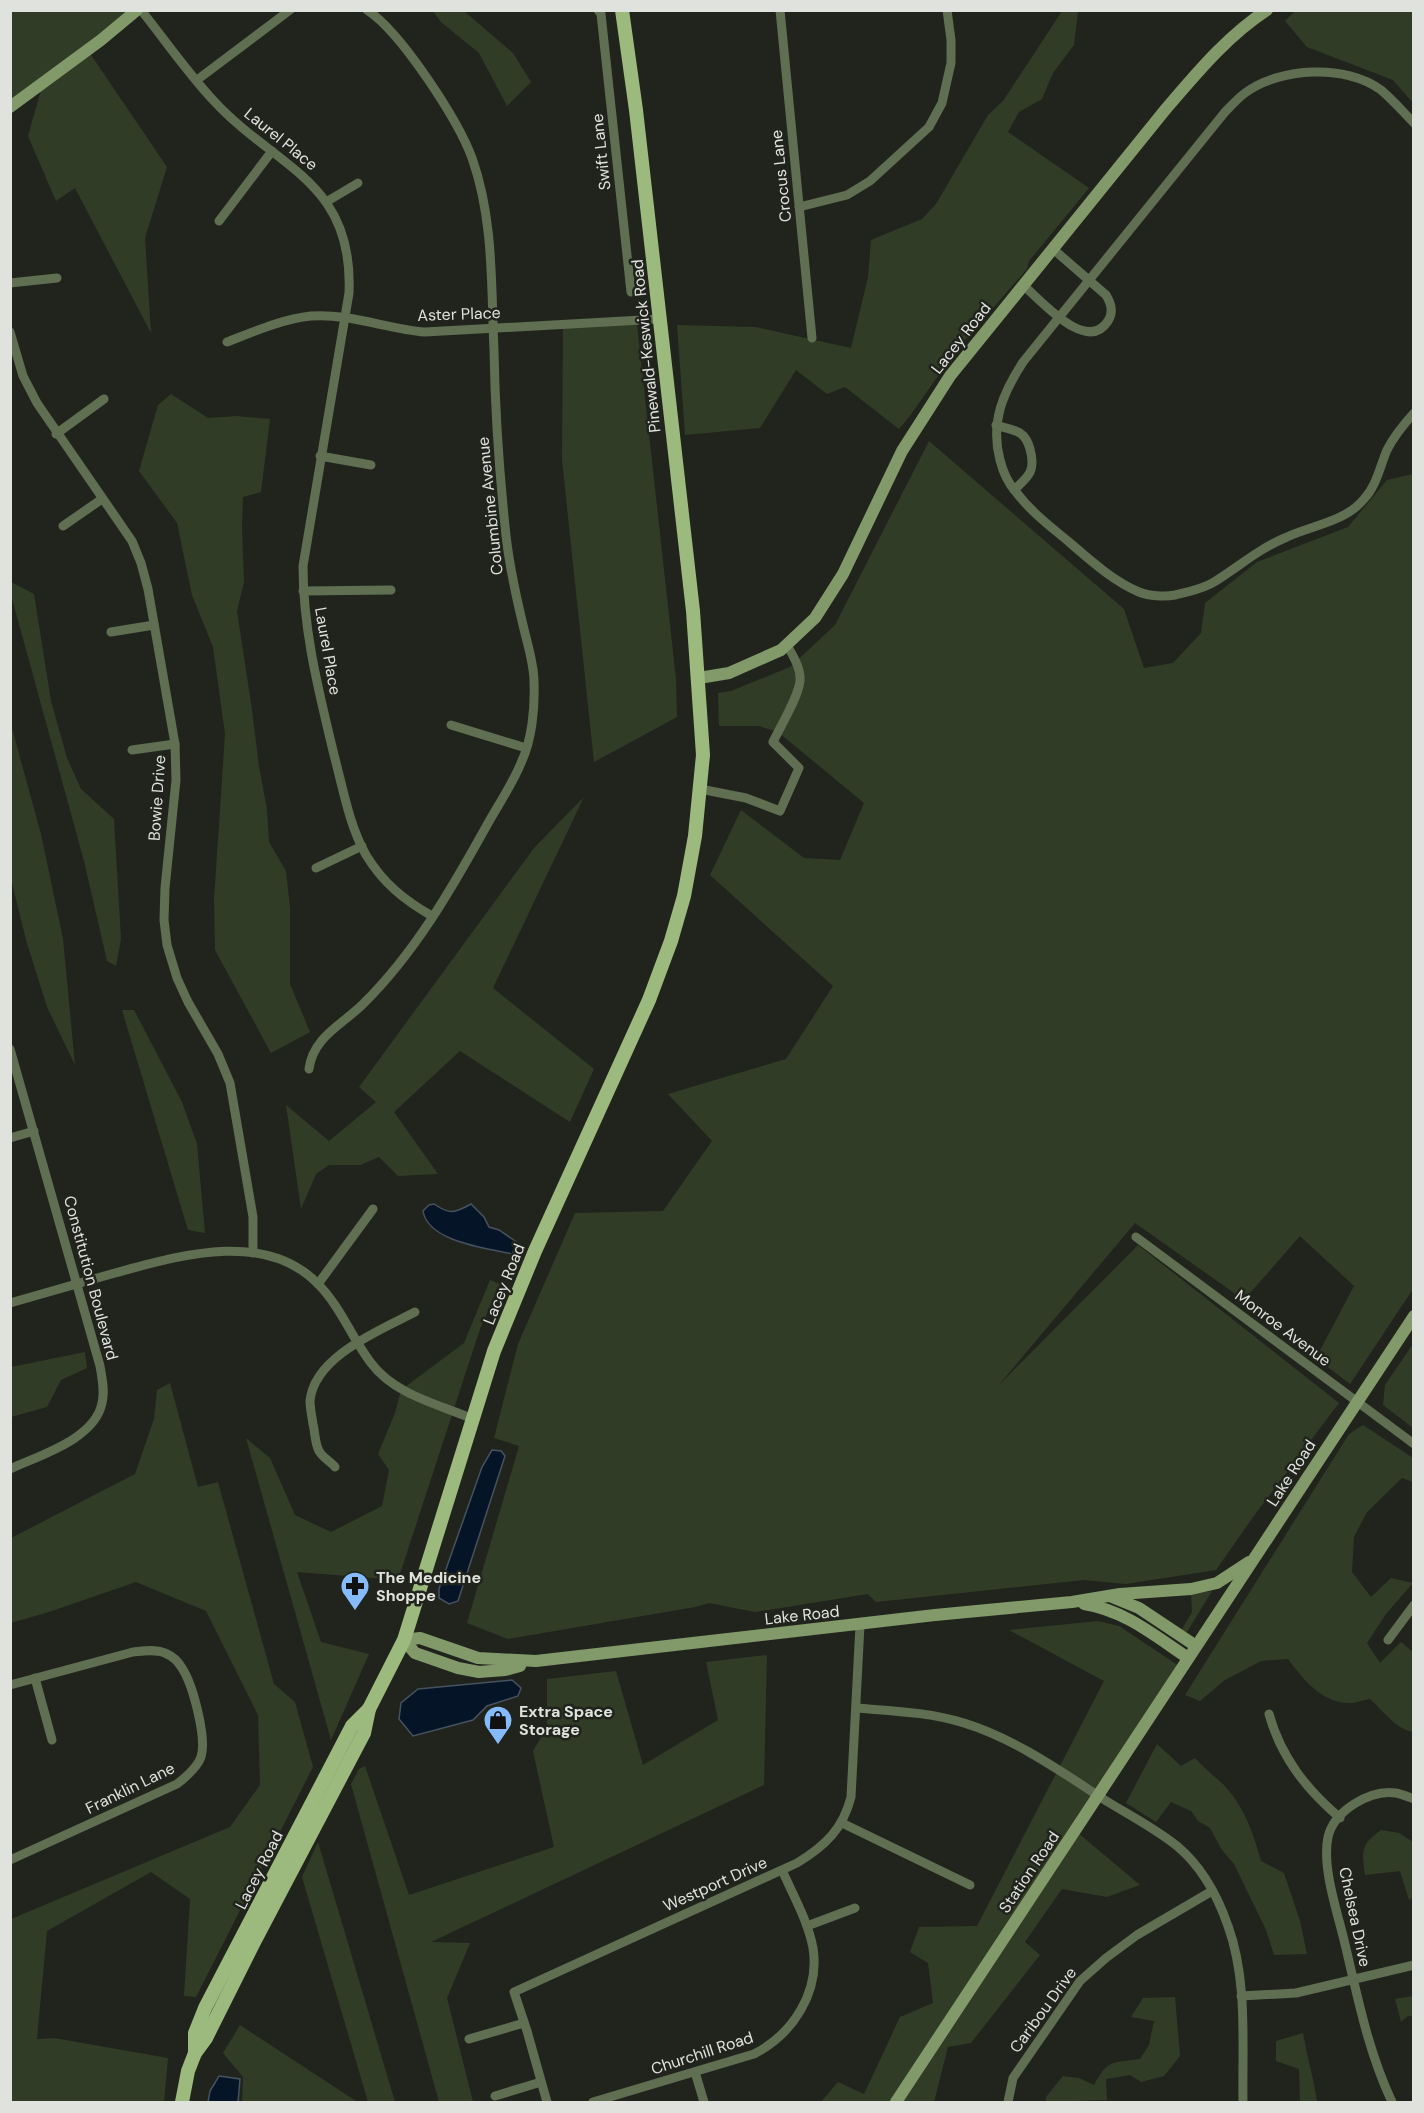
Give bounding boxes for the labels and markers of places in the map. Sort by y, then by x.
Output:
place label: The Medicine Shoppe [376,1567,481,1606]
pharmacy icon: The Medicine Shoppe [339,1570,371,1612]
place label: Extra Space Storage [519,1701,613,1740]
shop icon: Extra Space Storage [482,1704,514,1746]

